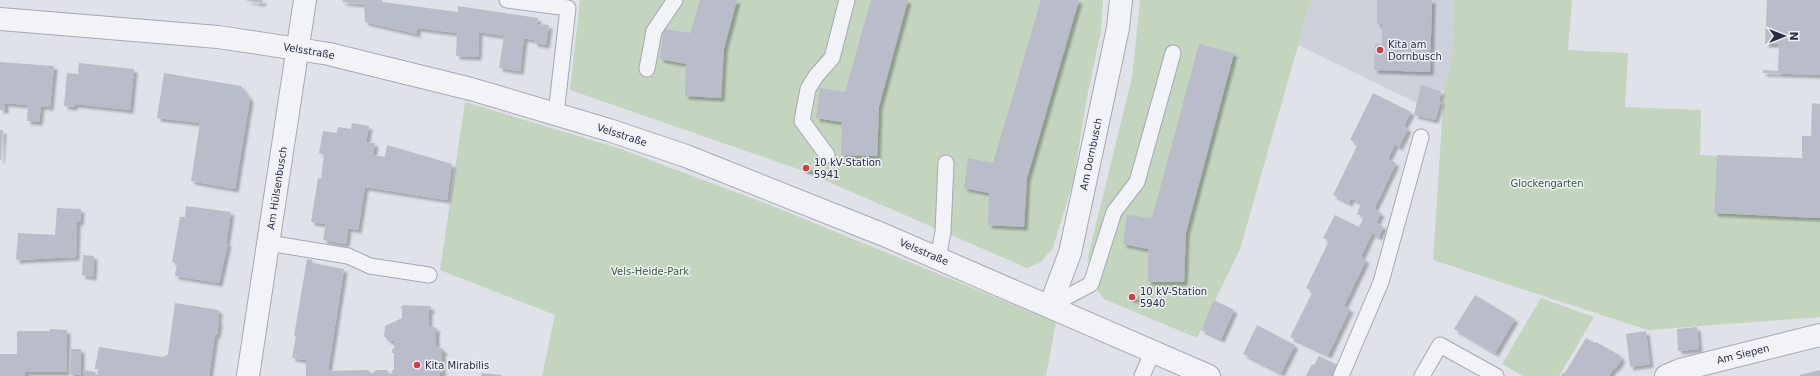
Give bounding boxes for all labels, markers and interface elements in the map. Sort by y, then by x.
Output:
north arrow [1764,16,1804,56]
text: N [1787,31,1800,41]
place label: Kita am Dornbusch [1388,39,1442,62]
street label: Velsstraße [282,41,336,61]
marker: Kita am Dornbusch [1375,45,1385,55]
street label: Am Dornbusch [1078,117,1104,191]
street label: Velsstraße [596,122,648,148]
street label: Am Hülsenbusch [265,146,289,230]
place label: 10 kV-Station 5941 [814,157,881,180]
marker: 10 kV-Station 5941 [801,163,811,173]
park label: Glockengarten [1510,178,1584,189]
street label: Velsstraße [898,237,950,267]
park label: Vels-Heide-Park [611,266,689,277]
place label: 10 kV-Station 5940 [1140,286,1207,309]
marker: 10 kV-Station 5940 [1127,292,1137,302]
street label: Am Siepen [1716,342,1770,366]
marker: Kita Mirabilis [412,360,422,370]
place label: Kita Mirabilis [425,360,489,371]

